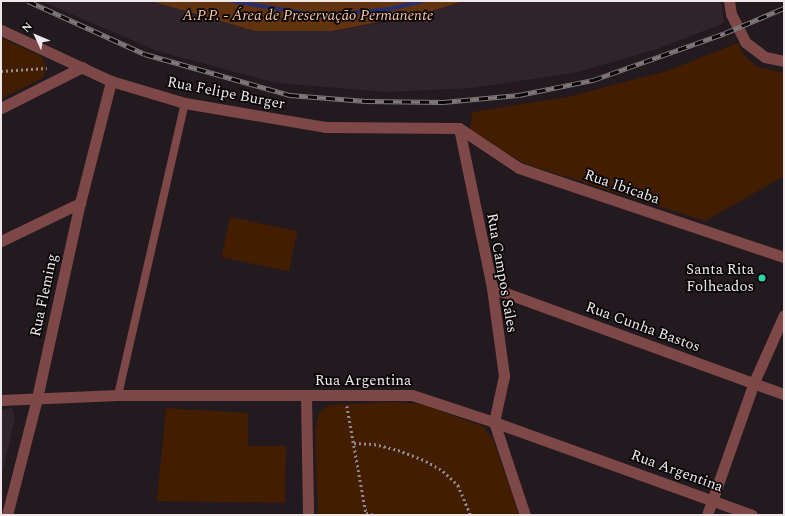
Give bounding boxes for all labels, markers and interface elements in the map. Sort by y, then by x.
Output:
park label: A.P.P. - Área de Preservação Permanente [183,7,433,25]
north arrow [16,16,56,56]
text: N [18,18,36,36]
street label: Rua Felipe Burger [166,73,286,113]
street label: Rua Ibicaba [582,166,662,208]
street label: Rua Campos Sáles [483,212,521,334]
street label: Rua Fleming [26,252,62,338]
place label: Santa Rita Folheados [686,260,754,295]
marker: Santa Rita Folheados [757,273,767,283]
street label: Rua Cunha Bastos [583,298,703,356]
street label: Rua Argentina [315,372,411,390]
street label: Rua Argentina [629,446,725,496]

